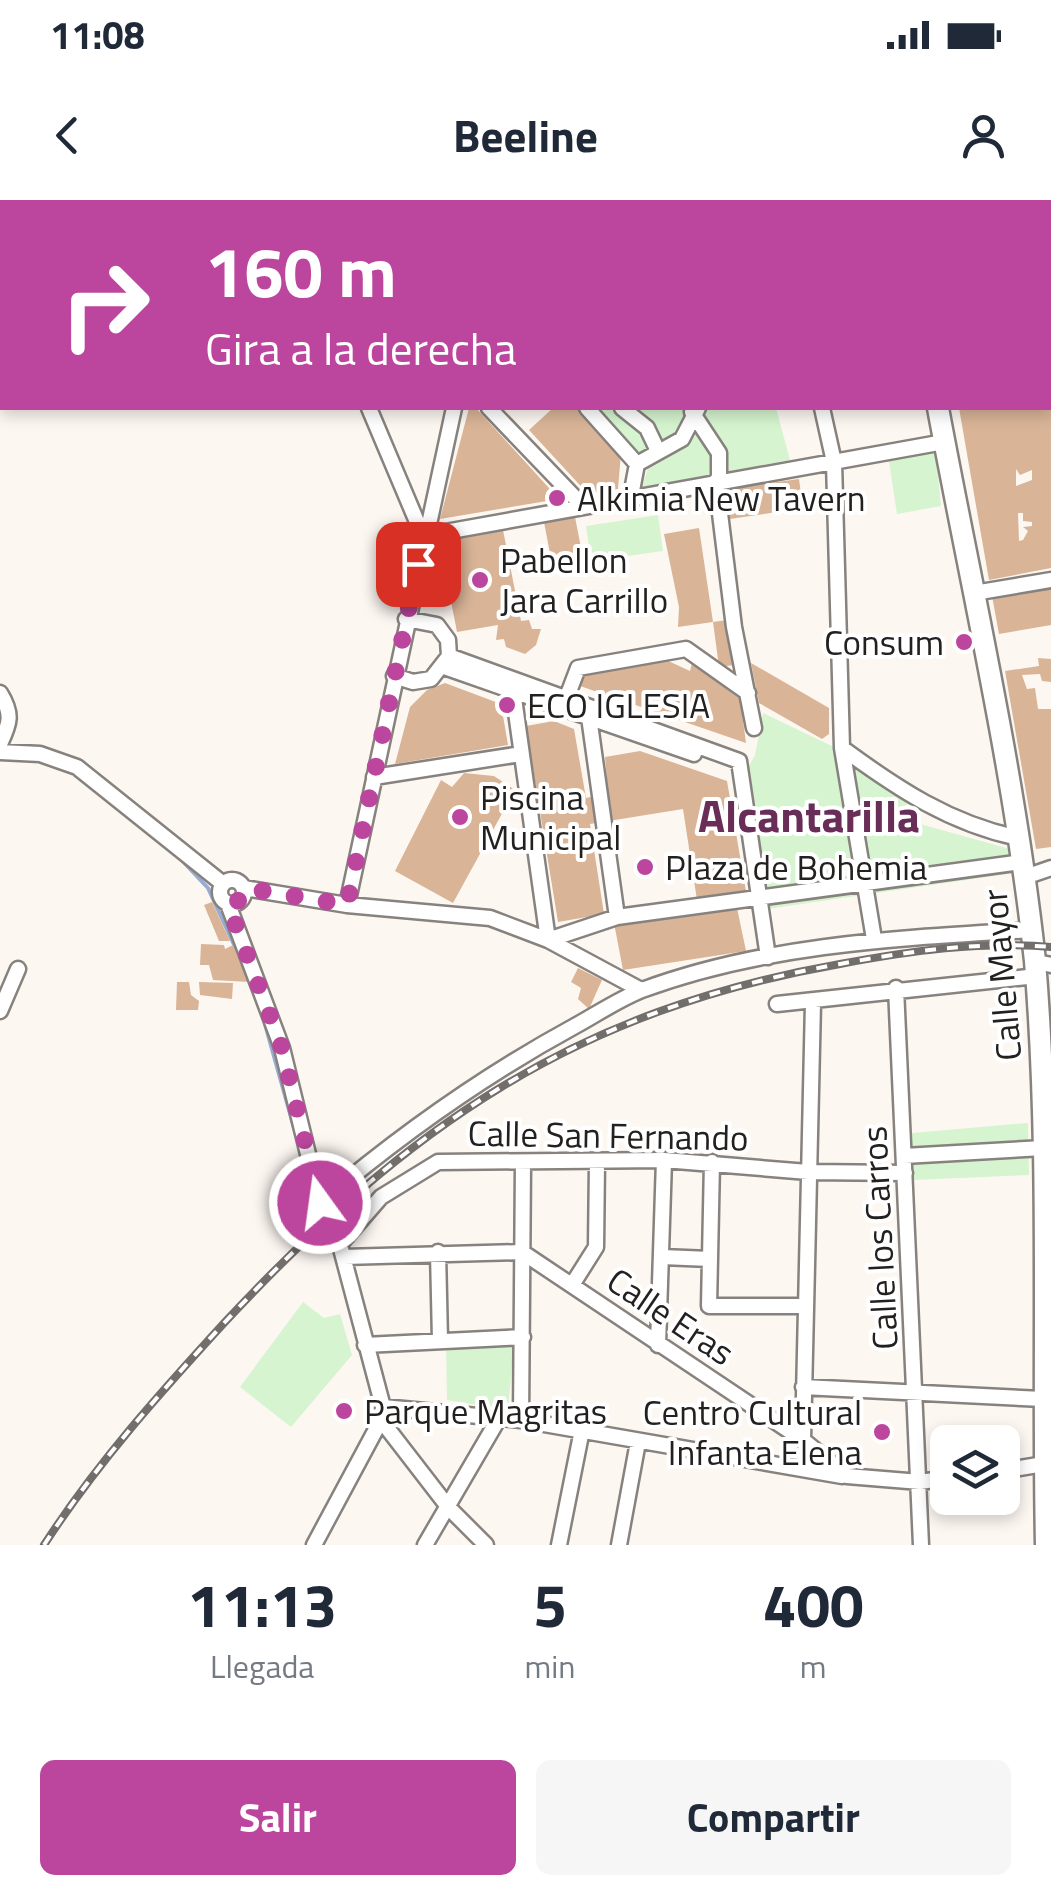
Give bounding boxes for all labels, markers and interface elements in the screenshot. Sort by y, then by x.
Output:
text: 11:08 [50,6,145,64]
text: Beeline [453,101,598,169]
icon: back [40,108,95,163]
icon: person [956,108,1011,163]
text: 160 m [205,218,397,324]
icon: right [40,240,170,370]
text: Gira a la derecha [205,314,517,382]
place label: Alkimia New Tavern [577,471,866,525]
marker: Alkimia New Tavern [546,487,568,509]
pin [376,522,461,607]
place label: Pabellon Jara Carrillo [500,533,668,627]
icon: arrive [391,537,446,592]
marker: Pabellon Jara Carrillo [469,569,491,591]
place label: Consum [824,615,944,669]
marker: Consum [953,631,975,653]
place label: ECO IGLESIA [527,678,710,732]
marker: ECO IGLESIA [496,694,518,716]
place label: Piscina Municipal [480,770,621,864]
district label: Alcantarilla [698,781,920,849]
marker: Piscina Municipal [449,806,471,828]
place label: Plaza de Bohemia [665,840,927,894]
marker: Plaza de Bohemia [634,856,656,878]
street label: Calle Mayor [967,887,1035,1063]
street label: Calle San Fernando [467,1106,749,1164]
street label: Calle los Carros [846,1125,912,1351]
position arrow [268,1151,372,1255]
street label: Calle Eras [596,1254,746,1378]
place label: Parque Magritas [364,1384,607,1438]
place label: Centro Cultural Infanta Elena [643,1385,862,1479]
marker: Parque Magritas [333,1400,355,1422]
marker: Centro Cultural Infanta Elena [871,1421,893,1443]
map controls [930,1425,1020,1515]
button: layers [930,1425,1020,1515]
text: 11:13 [187,1559,337,1650]
text: 5 [533,1559,567,1650]
text: 400 [763,1559,864,1650]
text: Llegada [210,1642,314,1690]
text: min [524,1642,575,1690]
text: m [800,1642,827,1690]
button: Salir [40,1760,516,1875]
button: Compartir [536,1760,1011,1875]

